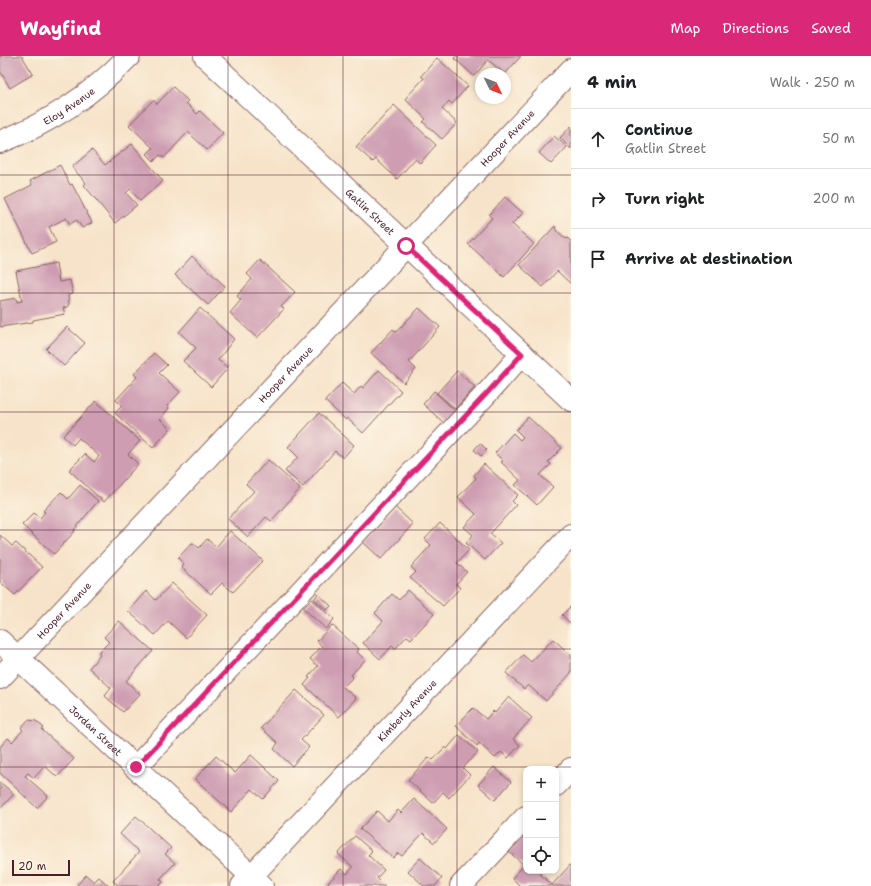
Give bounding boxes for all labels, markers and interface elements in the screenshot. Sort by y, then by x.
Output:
text: Wayfind [20,16,101,41]
text: Map [671,19,701,37]
text: Directions [723,19,789,37]
text: Saved [811,19,851,37]
north arrow [475,68,511,104]
text: 4 min [587,71,637,93]
text: Walk · 250 m [770,74,855,91]
street label: Eloy Avenue [41,84,98,128]
street label: Hooper Avenue [477,106,538,169]
text: Continue [625,120,693,140]
icon: ahead [587,128,609,150]
text: 50 m [822,130,855,147]
text: Gatlin Street [625,140,706,157]
street label: Gatlin Street [343,185,398,238]
icon: right [587,188,609,210]
text: Turn right [625,189,705,209]
text: 200 m [813,190,855,207]
route start [397,237,415,255]
icon: arrive [587,248,609,270]
text: Arrive at destination [625,249,793,269]
street label: Hooper Avenue [255,342,316,405]
street label: Hooper Avenue [34,579,94,642]
street label: Kimberly Avenue [374,676,439,744]
street label: Jordan Street [66,703,125,758]
route end [127,758,145,776]
map controls [523,766,559,874]
button: + [523,766,559,802]
button: − [523,802,559,838]
button: locate [523,838,559,874]
scale bar [12,858,70,877]
text: 20 m [18,859,46,874]

